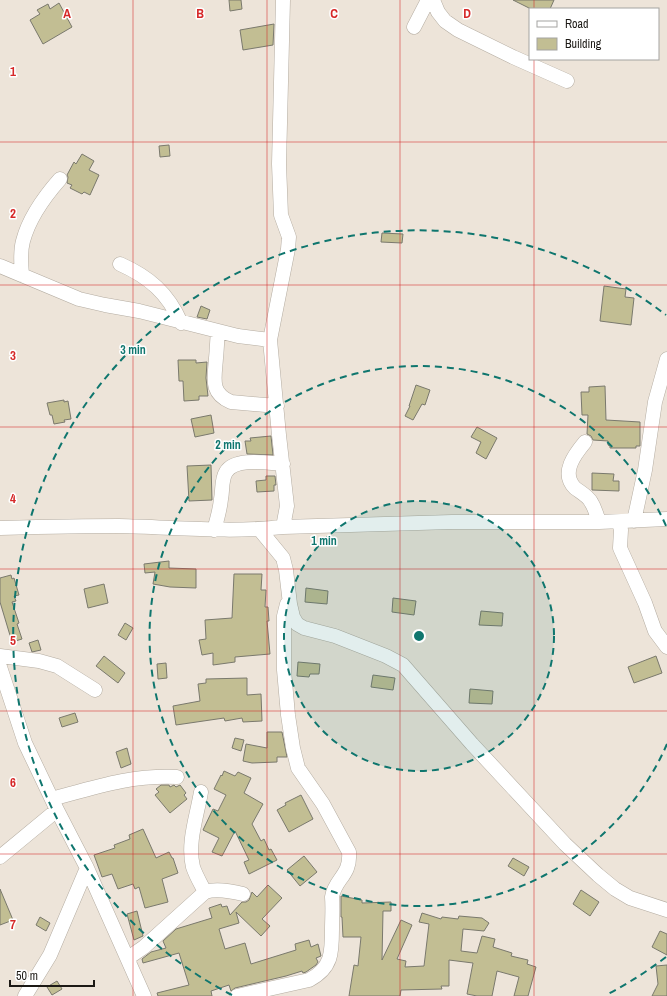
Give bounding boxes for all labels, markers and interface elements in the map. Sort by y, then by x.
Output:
text: A [63,5,71,22]
text: B [196,5,204,22]
text: C [330,5,338,22]
text: D [463,5,471,22]
legend [529,8,659,60]
text: Road [565,16,589,32]
text: Building [565,36,602,52]
text: 1 [10,63,16,80]
text: 2 [10,205,16,222]
text: 3 min [120,342,146,358]
text: 3 [10,347,16,364]
text: 2 min [215,437,241,453]
text: 4 [10,490,16,507]
text: 1 min [311,533,337,549]
centre of rings [412,629,426,643]
text: 5 [10,632,16,649]
text: 6 [10,774,16,791]
text: 7 [10,916,16,933]
scale bar [10,962,94,988]
text: 50 m [16,968,38,984]

